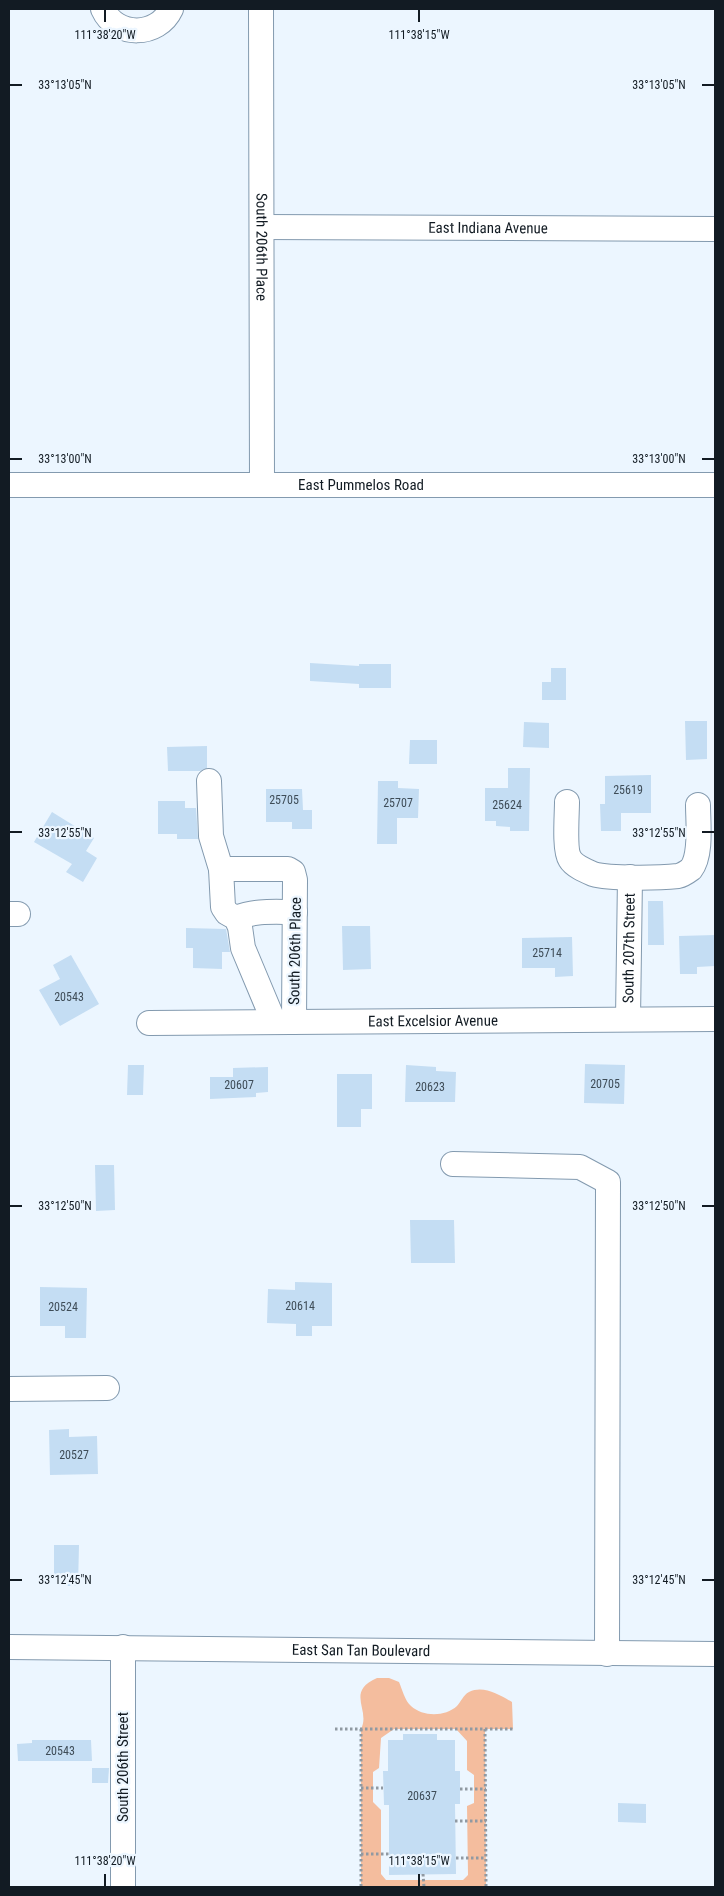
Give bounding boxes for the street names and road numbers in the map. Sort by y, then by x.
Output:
street label: South 206th Place [252,193,271,301]
street label: East Indiana Avenue [428,219,548,237]
street label: East Pummelos Road [298,476,424,494]
street label: South 207th Street [619,893,639,1003]
street label: South 206th Place [285,897,305,1005]
street label: East Excelsior Avenue [368,1012,498,1030]
street label: East San Tan Boulevard [292,1641,430,1660]
street label: South 206th Street [114,1712,132,1822]

